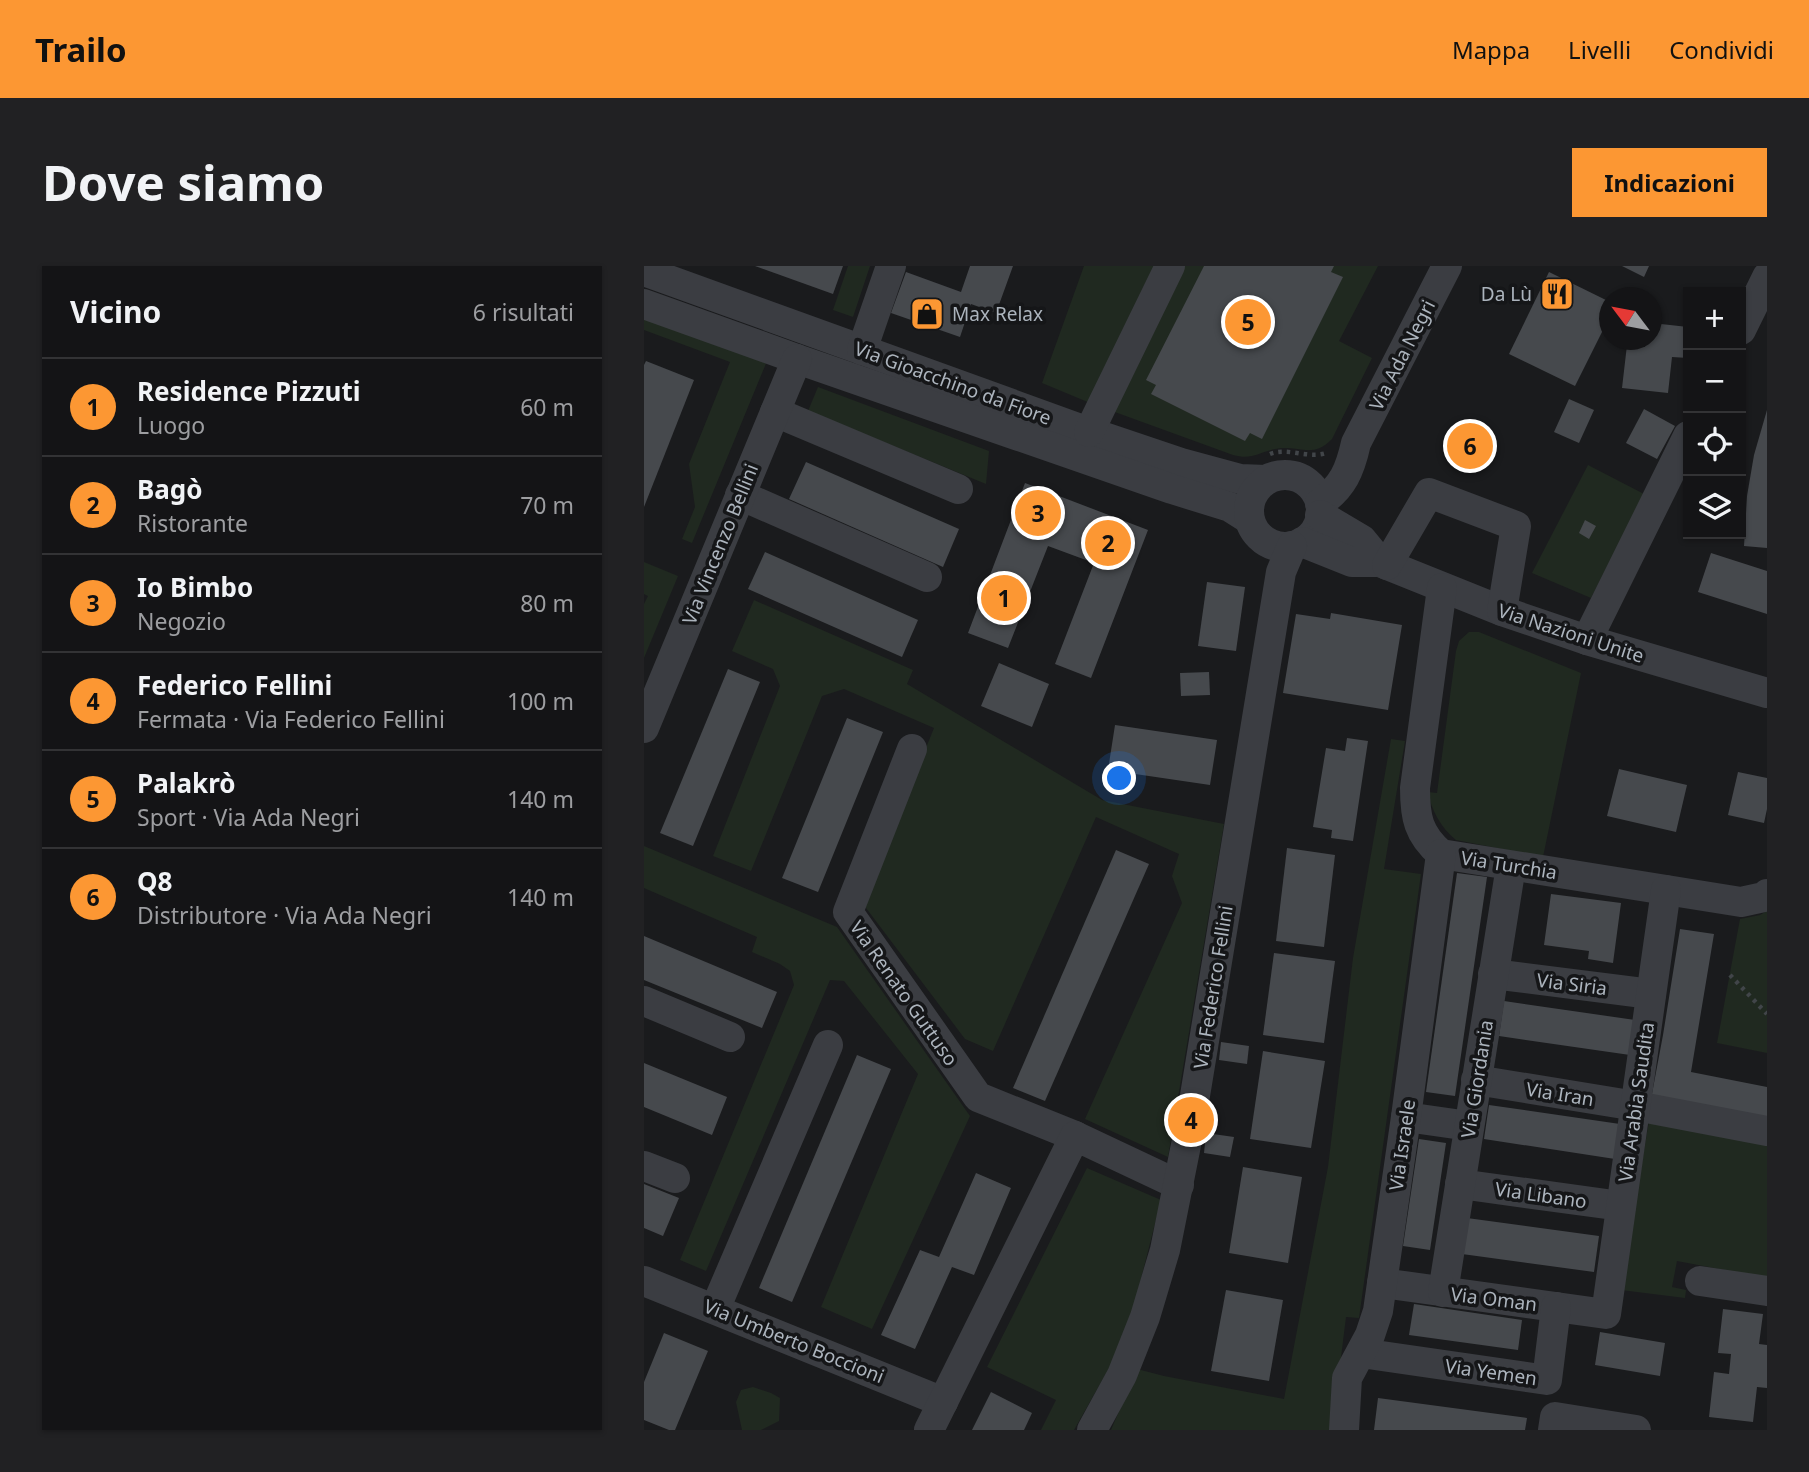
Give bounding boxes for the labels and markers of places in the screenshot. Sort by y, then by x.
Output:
restaurant icon: Da Lù [1538,275,1576,313]
place label: Da Lù [1481,281,1532,307]
shop icon: Max Relax [908,295,946,333]
pin: 5 [1225,296,1271,348]
place label: Max Relax [952,301,1043,327]
pin: 6 [1447,420,1493,472]
pin: 3 [1015,487,1061,539]
pin: 2 [1085,517,1131,569]
pin: 1 [981,572,1027,624]
pin: 4 [1168,1094,1214,1146]

